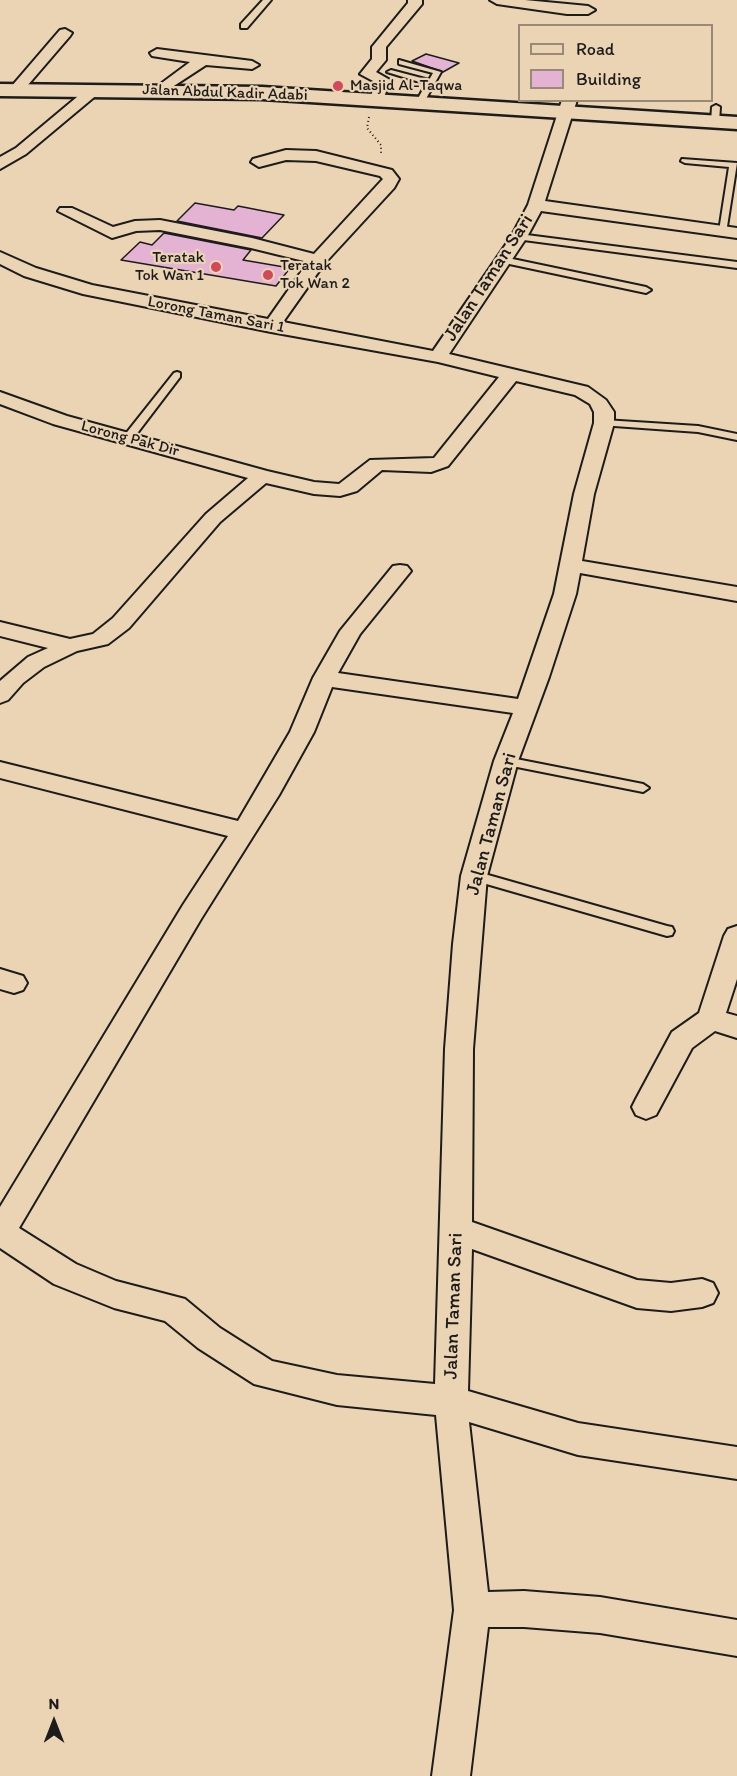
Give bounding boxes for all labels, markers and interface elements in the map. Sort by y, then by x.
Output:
legend [518,24,713,102]
text: Road [576,38,615,60]
text: Building [576,68,641,90]
place label: Masjid Al-Taqwa [350,76,462,96]
marker: Masjid Al-Taqwa [331,79,345,93]
street label: Jalan Abdul Kadir Adabi [142,81,308,105]
street label: Jalan Taman Sari [439,210,539,346]
place label: Teratak Tok Wan 1 [135,248,204,286]
place label: Teratak Tok Wan 2 [280,256,350,294]
marker: Teratak Tok Wan 1 [209,260,223,274]
marker: Teratak Tok Wan 2 [261,268,275,282]
street label: Lorong Taman Sari 1 [146,292,286,338]
street label: Lorong Pak Dir [79,417,181,461]
street label: Jalan Taman Sari [461,750,523,898]
street label: Jalan Taman Sari [439,1232,469,1380]
north arrow [24,1692,84,1752]
text: N [49,1694,59,1713]

